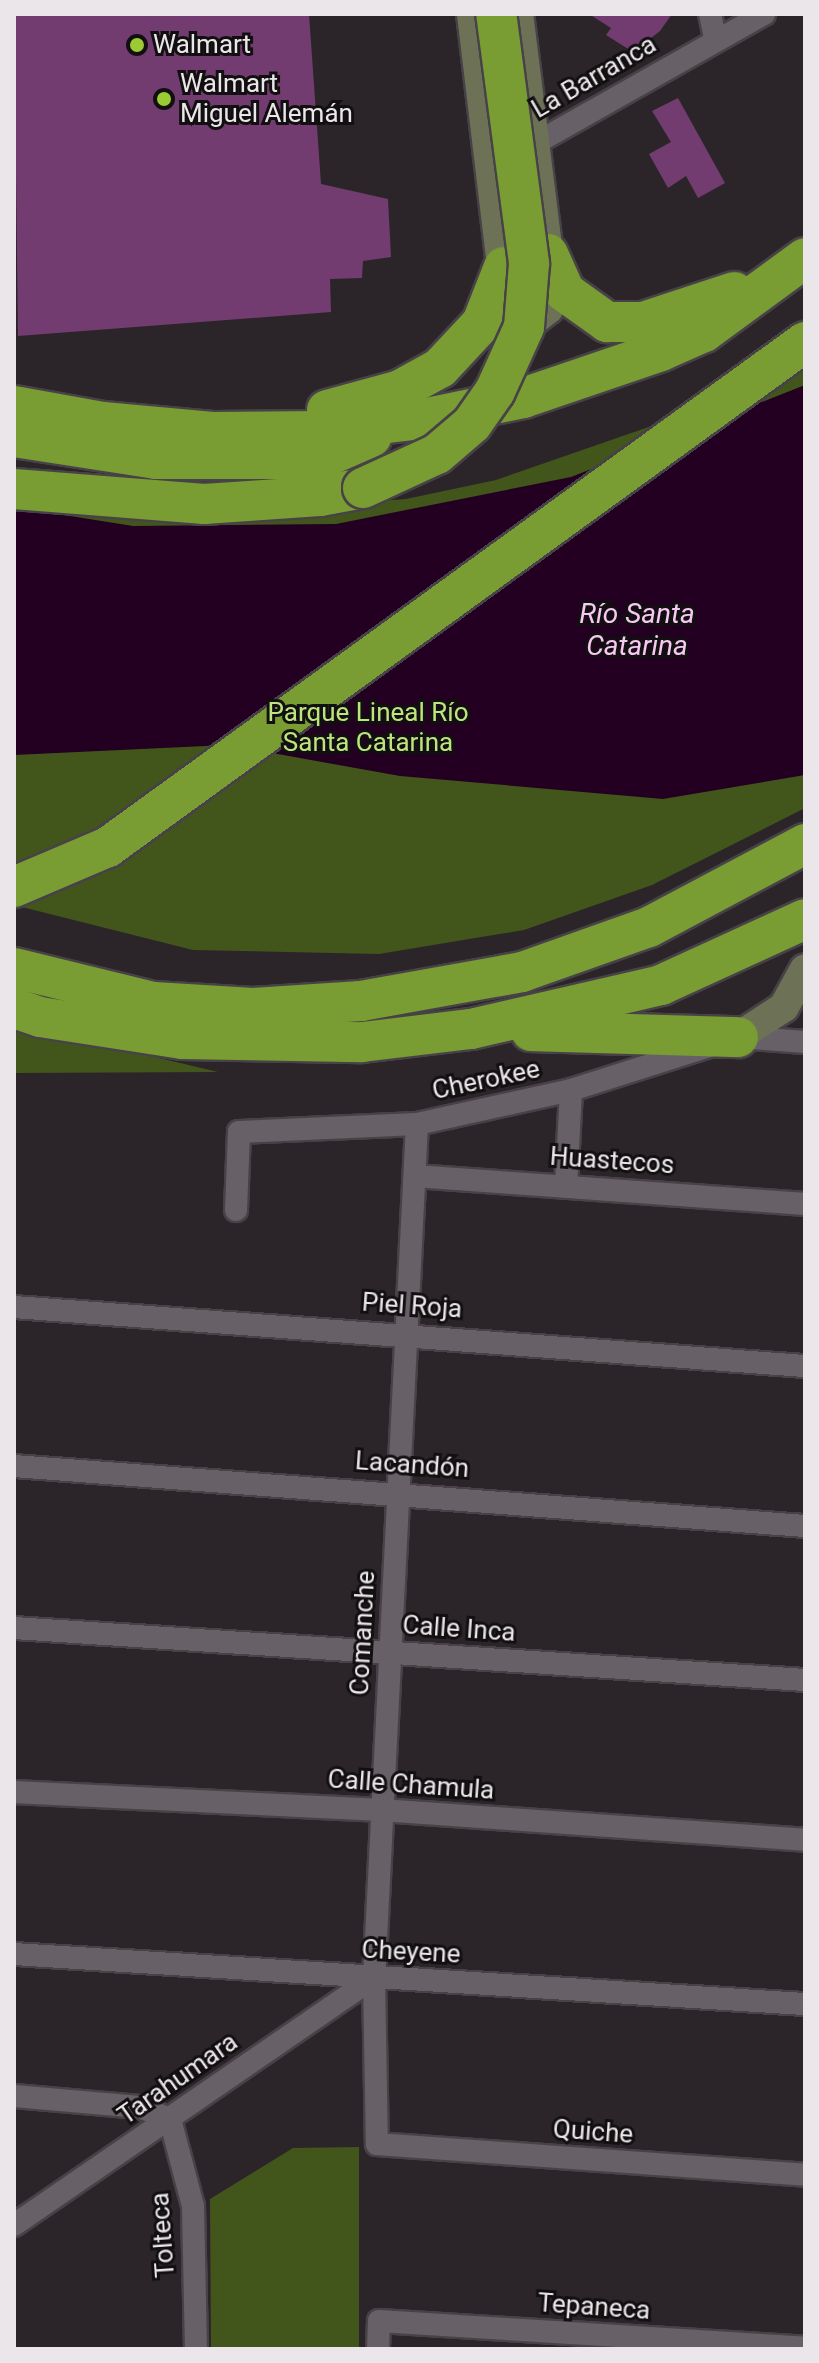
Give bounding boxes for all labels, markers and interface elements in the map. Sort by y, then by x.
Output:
place label: Walmart [153,29,251,61]
street label: La Barranca [526,29,662,125]
marker: Walmart [128,36,146,54]
place label: Walmart Miguel Alemán [180,68,353,130]
marker: Walmart Miguel Alemán [155,90,173,108]
water label: Río Santa Catarina [579,597,695,663]
park label: Parque Lineal Río Santa Catarina [268,697,468,758]
street label: Cherokee [429,1053,543,1107]
street label: Huastecos [549,1141,675,1181]
street label: Piel Roja [361,1287,463,1325]
street label: Lacandón [354,1445,470,1485]
street label: Comanche [344,1570,382,1696]
street label: Calle Inca [401,1609,517,1649]
street label: Calle Chamula [327,1764,495,1806]
street label: Cheyene [361,1934,461,1970]
street label: Tarahumara [112,2026,244,2132]
street label: Quiche [552,2114,634,2150]
street label: Tolteca [144,2191,182,2279]
street label: Tepaneca [537,2288,651,2326]

